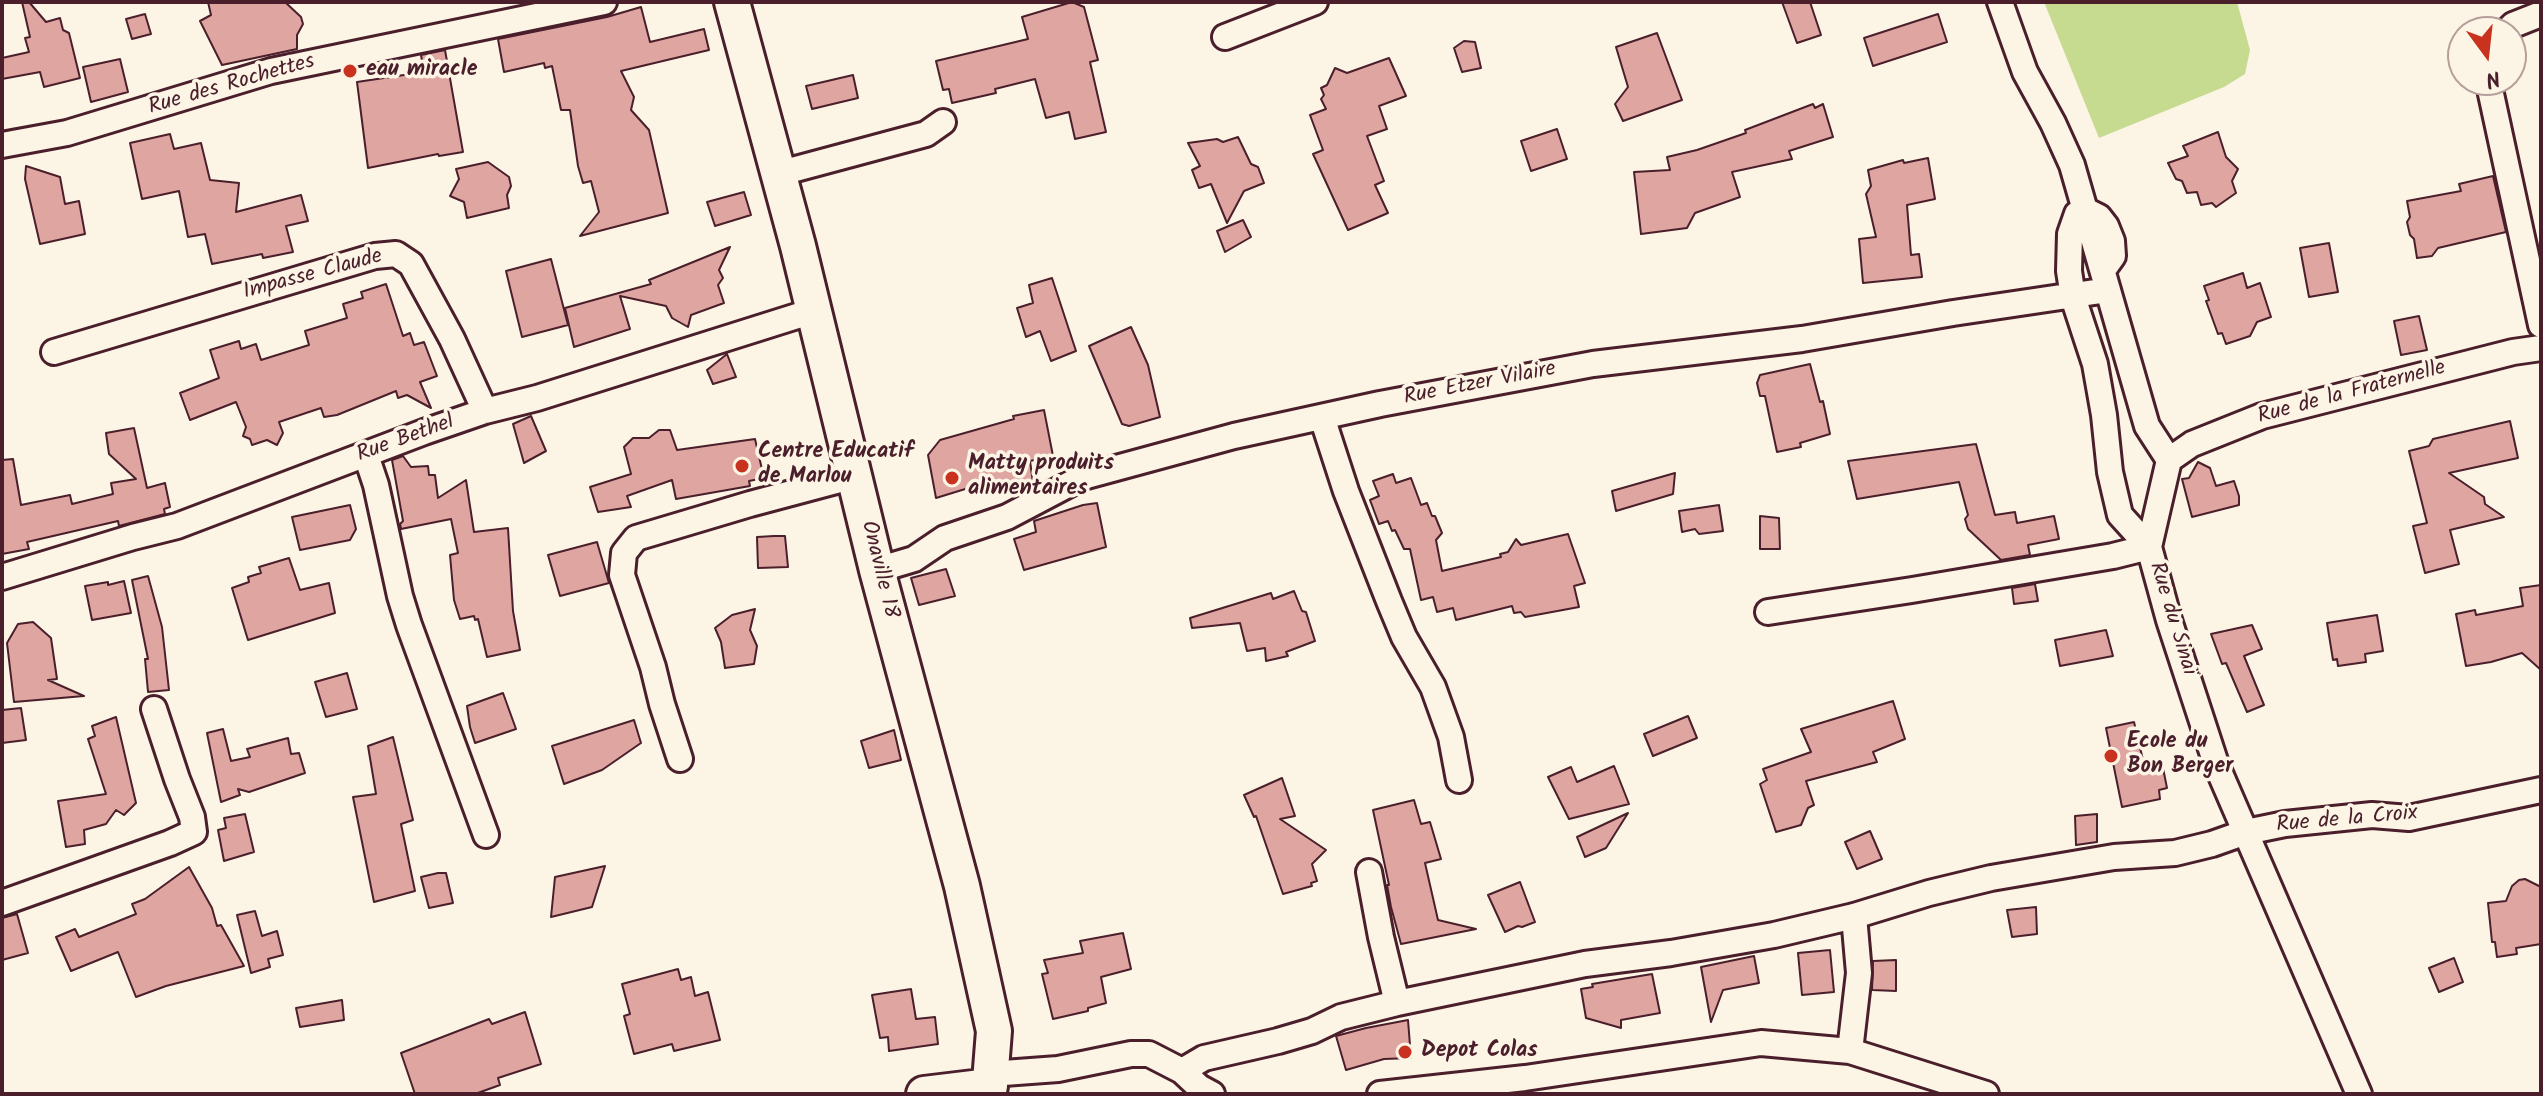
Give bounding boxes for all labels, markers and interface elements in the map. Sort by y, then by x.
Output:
north arrow [2447,16,2527,96]
street label: Rue des Rochettes [146,50,318,122]
place label: eau miracle [366,58,477,84]
text: N [2482,59,2504,96]
marker: eau miracle [341,62,359,80]
street label: Impasse Claude [241,245,385,307]
street label: Rue de la Fraternelle [2255,356,2449,432]
street label: Rue Etzer Vilaire [1402,357,1558,413]
street label: Rue Bethel [354,410,458,470]
place label: Centre Educatif de Marlou [758,440,913,492]
place label: Matty produits alimentaires [968,452,1114,504]
marker: Centre Educatif de Marlou [733,457,751,475]
marker: Matty produits alimentaires [943,469,961,487]
street label: Onaville 18 [853,518,903,622]
street label: Rue du Sinaï [2141,559,2201,679]
place label: Ecole du Bon Berger [2127,730,2233,782]
marker: Ecole du Bon Berger [2102,747,2120,765]
street label: Rue de la Croix [2275,802,2419,840]
place label: Depot Colas [1421,1039,1538,1065]
marker: Depot Colas [1396,1043,1414,1061]

